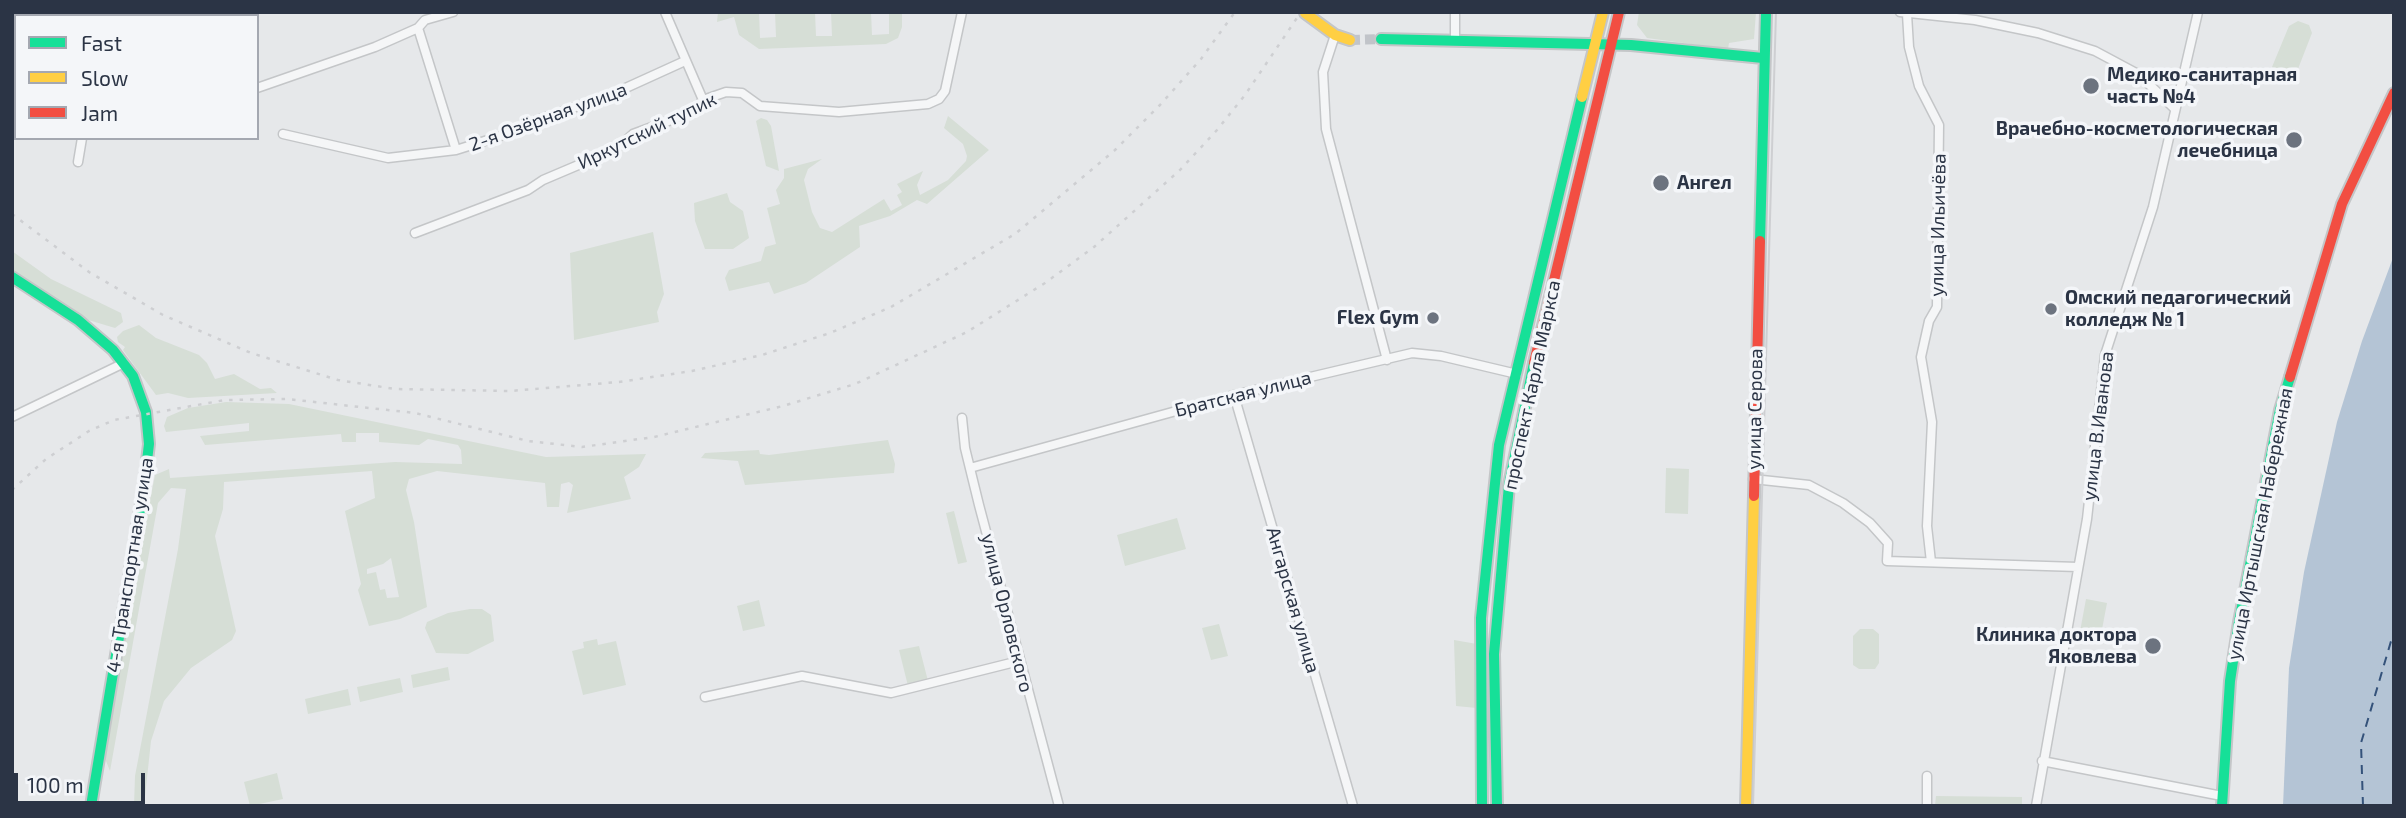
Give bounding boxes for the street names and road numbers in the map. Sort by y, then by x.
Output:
street label: 2-я Озёрная улица [466,78,630,156]
street label: Иркутский тупик [574,88,720,174]
street label: улица Ильичёва [1925,153,1951,297]
street label: проспект Карла Маркса [1499,278,1565,492]
street label: улица Серова [1743,348,1767,470]
street label: улица В.Иванова [2078,350,2118,502]
street label: Братская улица [1172,366,1314,422]
street label: улица Иртышская Набережная [2222,386,2298,662]
street label: 4-я Транспортная улица [102,456,158,674]
street label: Ангарская улица [1261,524,1325,676]
street label: улица Орловского [976,531,1038,695]

